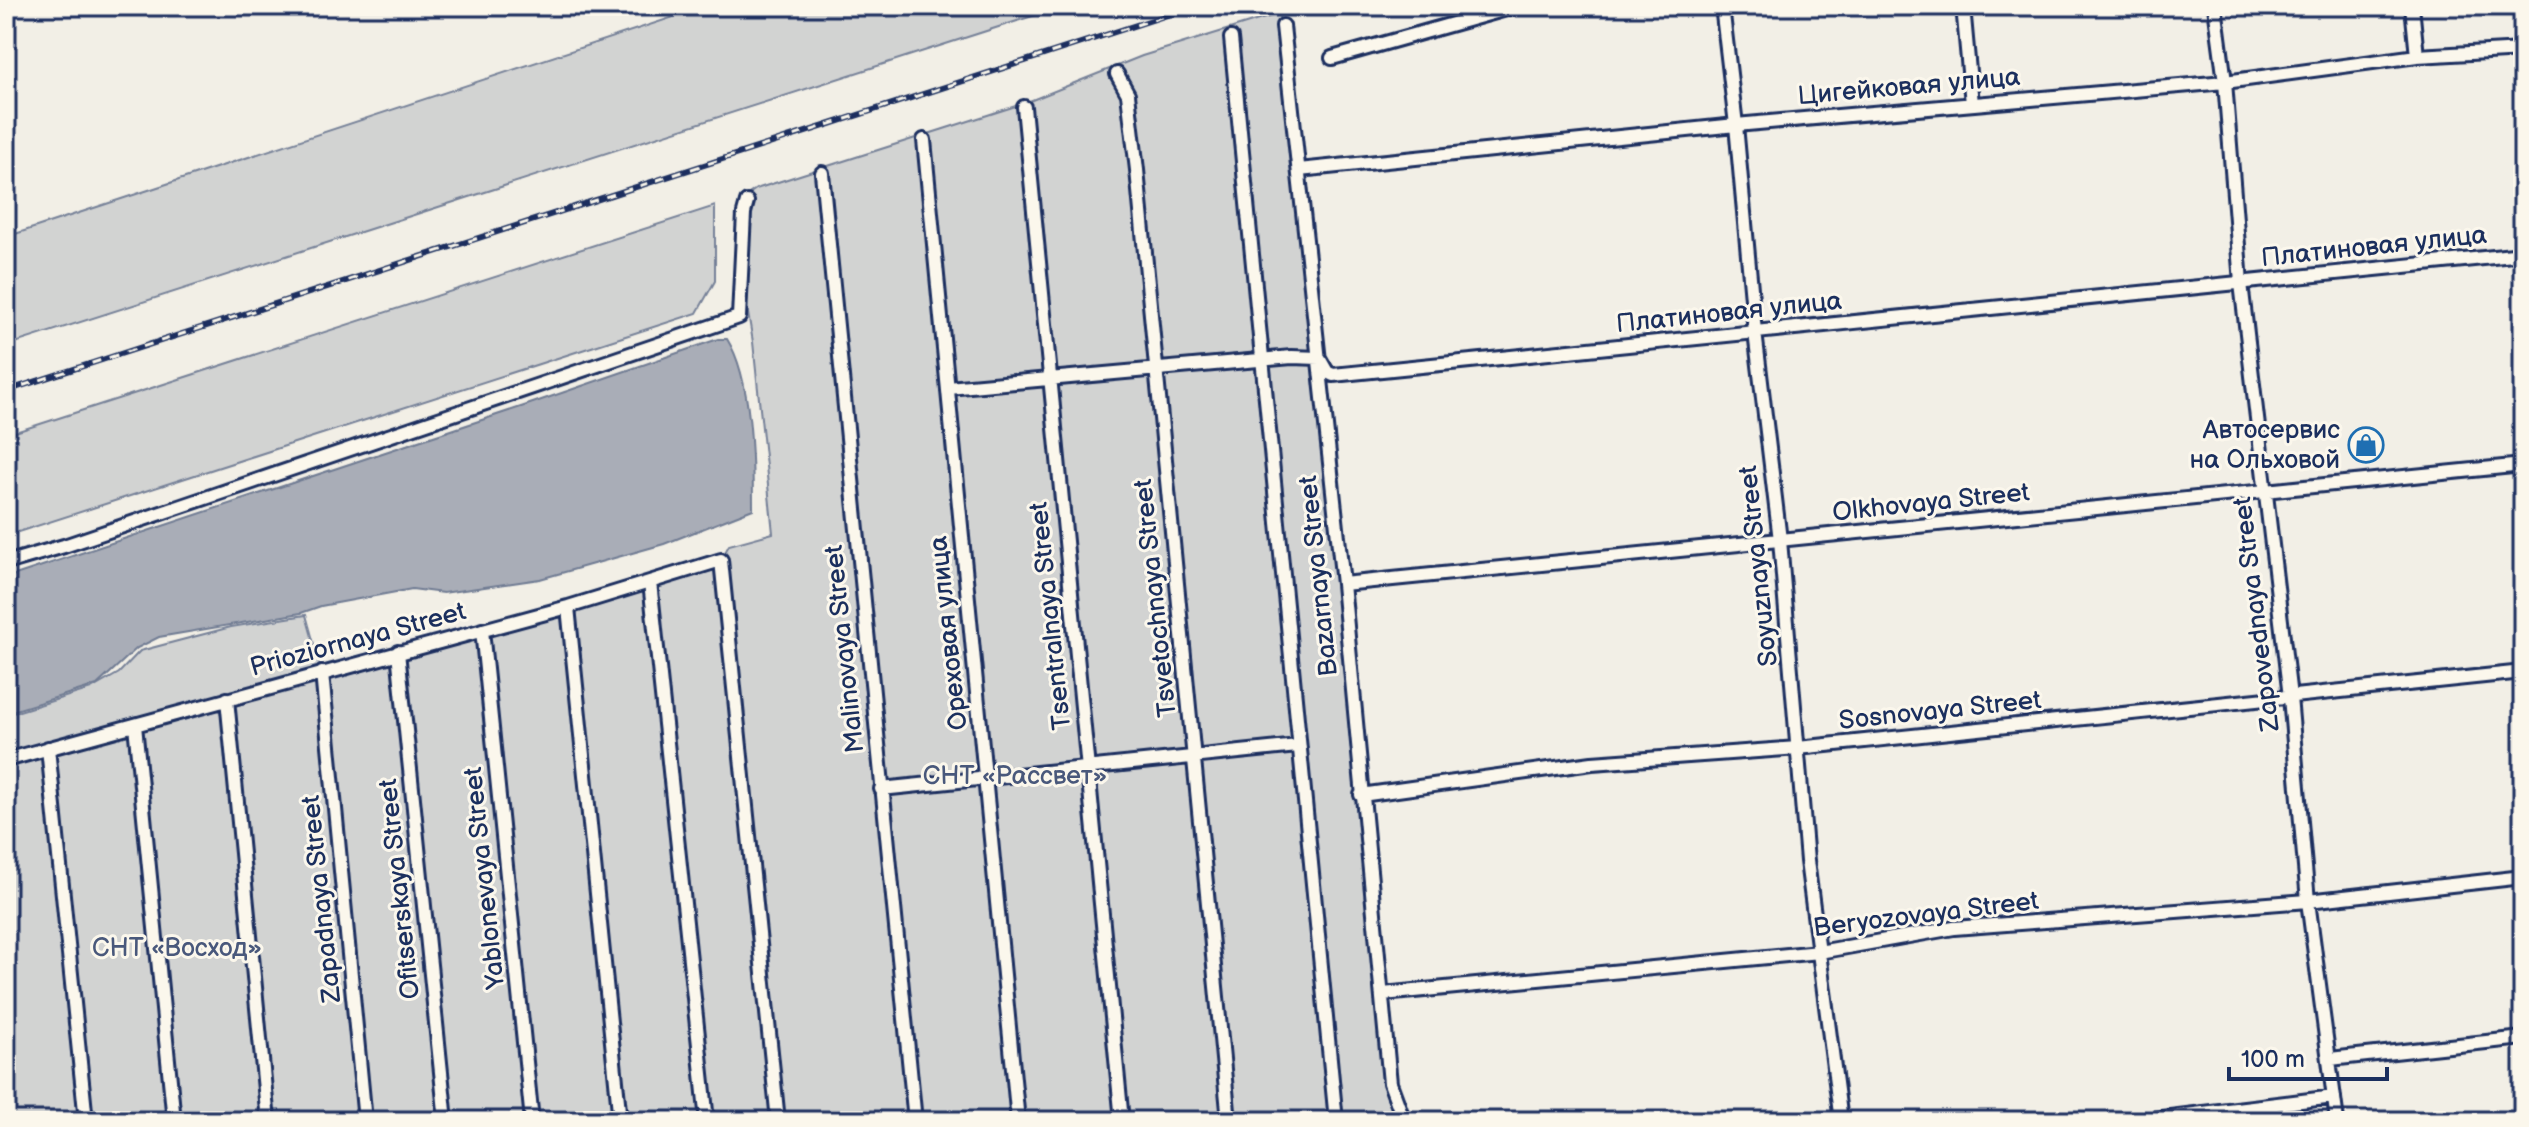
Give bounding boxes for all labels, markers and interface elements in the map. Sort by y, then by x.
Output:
street label: Цигейковая улица [1796,62,2022,112]
street label: Платиновая улица [2260,220,2488,274]
street label: Платиновая улица [1615,286,1843,340]
place label: Автосервис на Ольховой [2189,415,2340,476]
shop icon: Автосервис на Ольховой [2347,426,2385,464]
street label: Soyuznaya Street [1733,464,1785,668]
street label: Bazarnaya Street [1293,474,1345,678]
street label: Tsvetochnaya Street [1128,477,1184,719]
street label: Olkhovaya Street [1831,477,2031,529]
street label: Zapovednaya Street [2227,495,2287,734]
street label: Tsentralnaya Street [1024,500,1078,731]
street label: Ореховая улица [923,534,975,732]
street label: Malinovaya Street [819,543,871,754]
street label: Prioziornaya Street [247,596,469,684]
street label: Sosnovaya Street [1837,685,2043,737]
park label: СНТ «Рассвет» [923,761,1107,792]
street label: Yablonevaya Street [458,765,512,992]
street label: Ofitserskaya Street [373,777,427,1001]
street label: Zapadnaya Street [296,794,348,1005]
street label: Beryozovaya Street [1812,886,2040,944]
park label: СНТ «Восход» [92,933,262,964]
scale bar [2229,1031,2387,1081]
text: 100 m [2241,1045,2305,1074]

